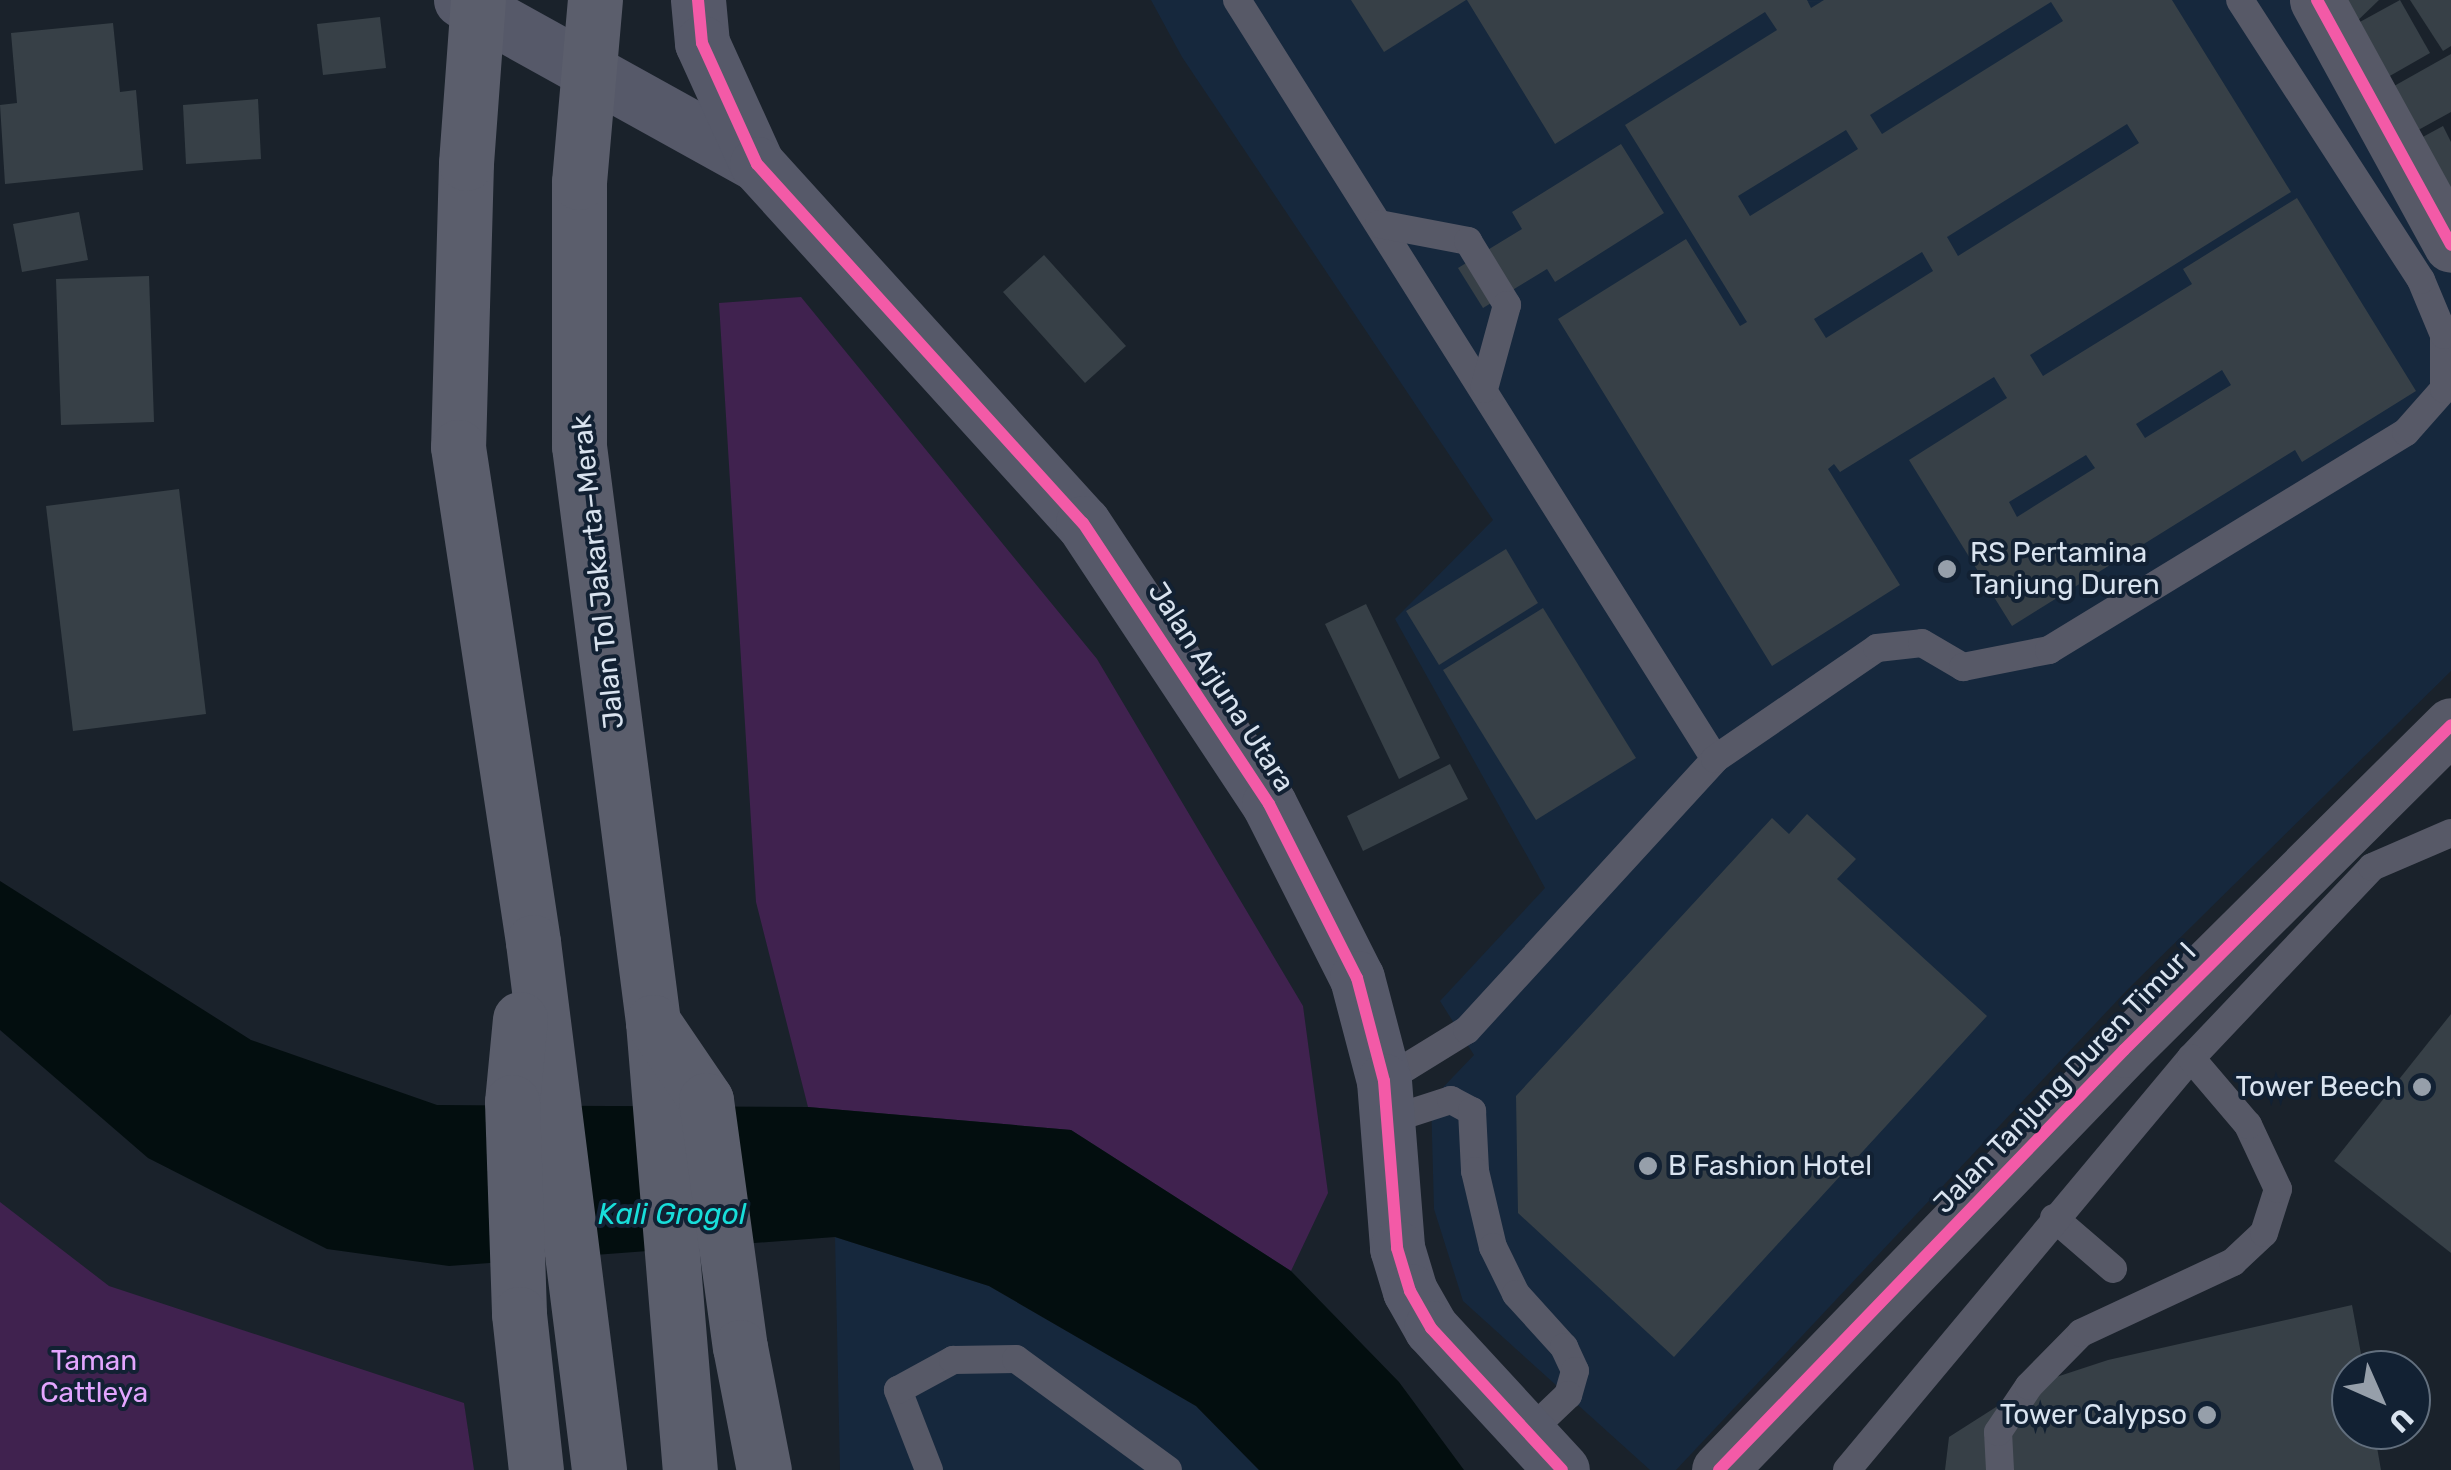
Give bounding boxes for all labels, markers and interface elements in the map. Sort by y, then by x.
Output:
street label: Jalan Tol Jakarta–Merak [565,413,631,731]
place label: RS Pertamina Tanjung Duren [1970,536,2160,602]
marker: RS Pertamina Tanjung Duren [1934,556,1960,582]
street label: Jalan Arjuna Utara [1141,576,1301,798]
street label: Jalan Tanjung Duren Timur I [1926,935,2204,1221]
place label: Tower Beech [2235,1070,2402,1104]
marker: Tower Beech [2411,1076,2433,1098]
place label: B Fashion Hotel [1668,1149,1872,1183]
marker: B Fashion Hotel [1637,1155,1659,1177]
water label: Kali Grogol [598,1196,746,1232]
park label: Taman Cattleya [40,1344,148,1410]
north arrow [2331,1350,2431,1450]
place label: Tower Calypso [1999,1398,2187,1432]
text: U [2382,1401,2420,1439]
marker: Tower Calypso [2196,1404,2218,1426]

